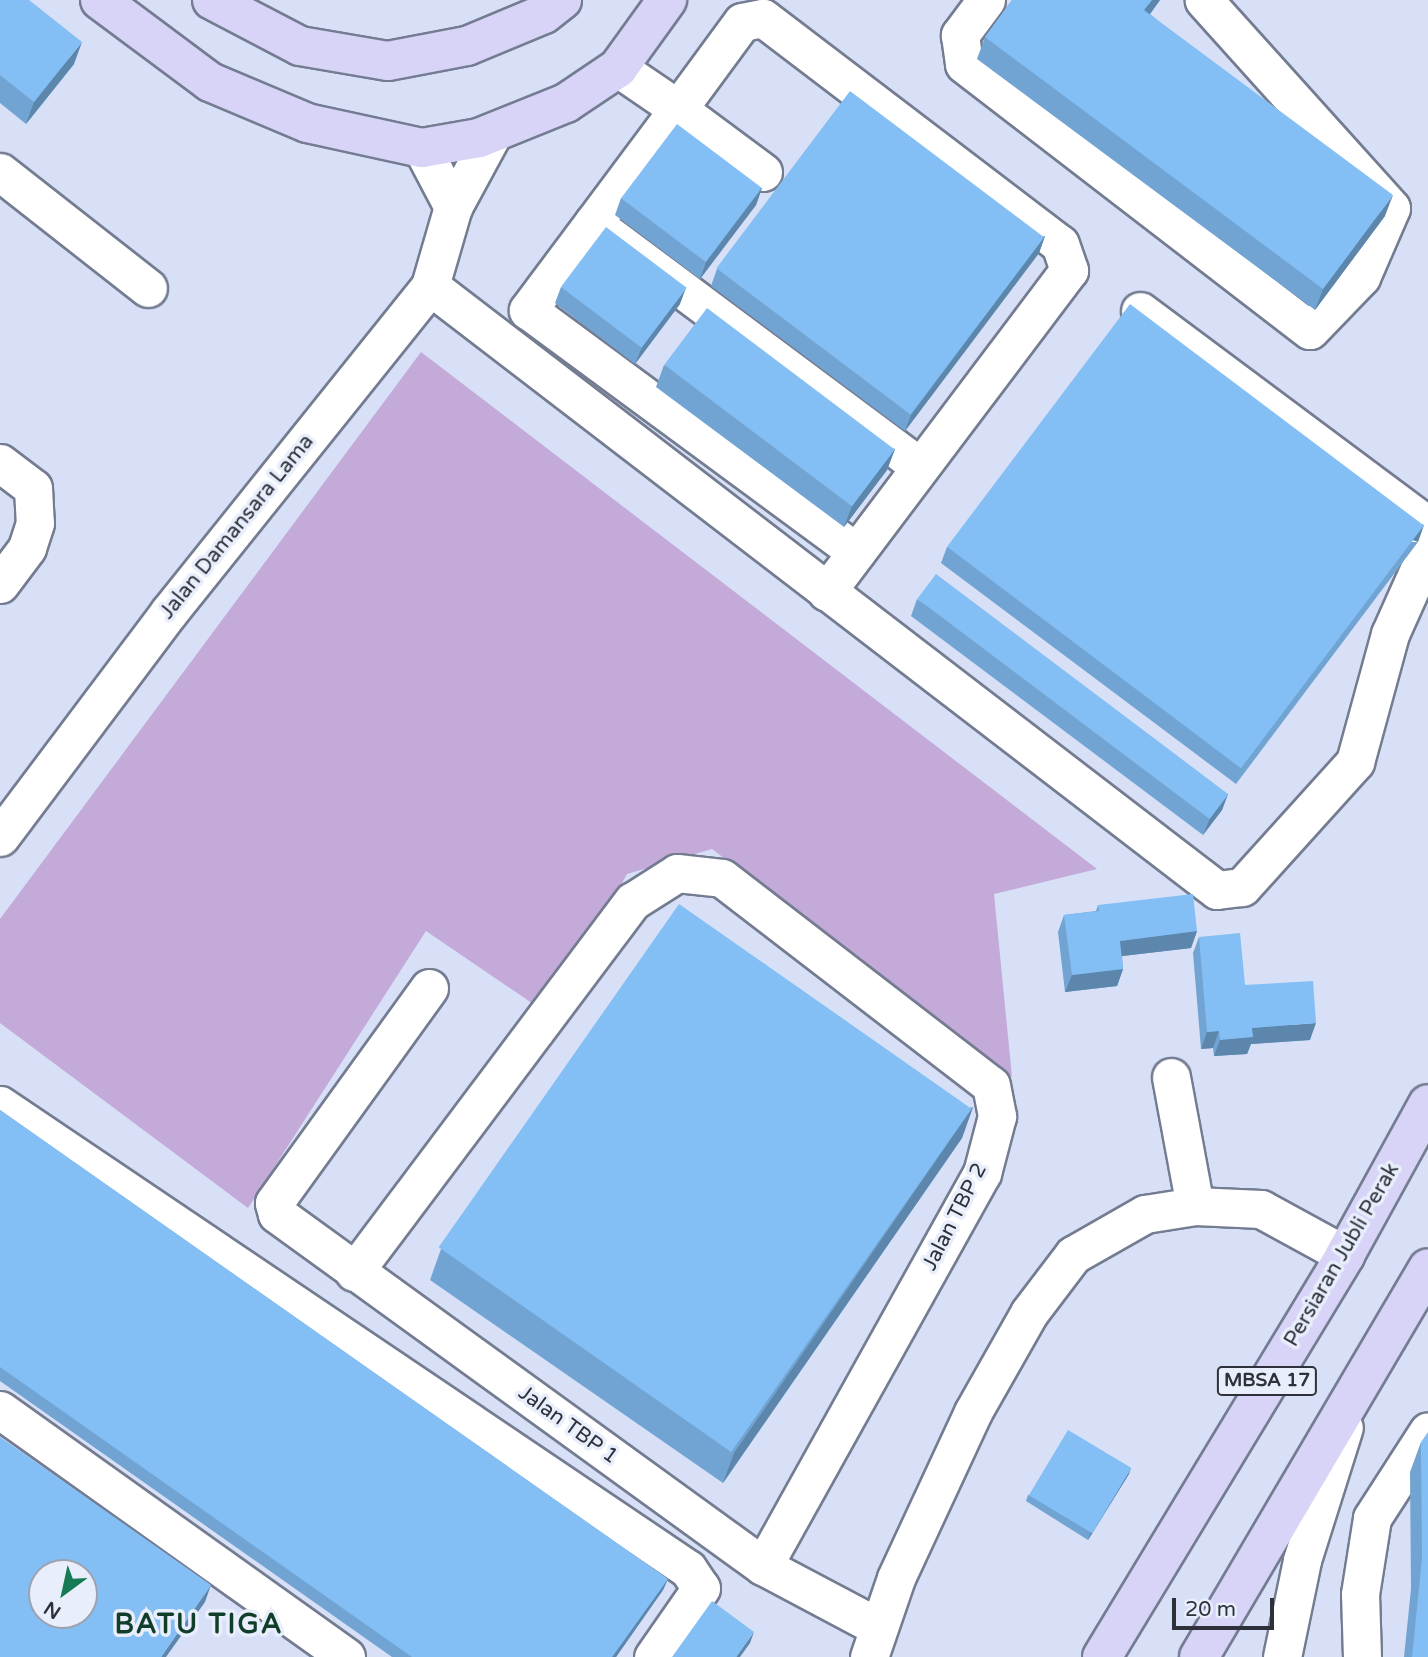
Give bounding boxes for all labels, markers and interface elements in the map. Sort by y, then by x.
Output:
street label: Jalan Damansara Lama [155,430,319,624]
street label: Jalan TBP 2 [917,1159,993,1275]
street label: Persiaran Jubli Perak [1279,1159,1405,1351]
road number: MBSA 17 [1216,1366,1318,1396]
street label: Jalan TBP 1 [513,1380,623,1470]
north arrow [28,1559,98,1629]
scale bar [1176,1584,1278,1628]
text: N [40,1597,65,1623]
text: 20 m [1185,1597,1236,1622]
district label: BATU TIGA [116,1607,282,1641]

